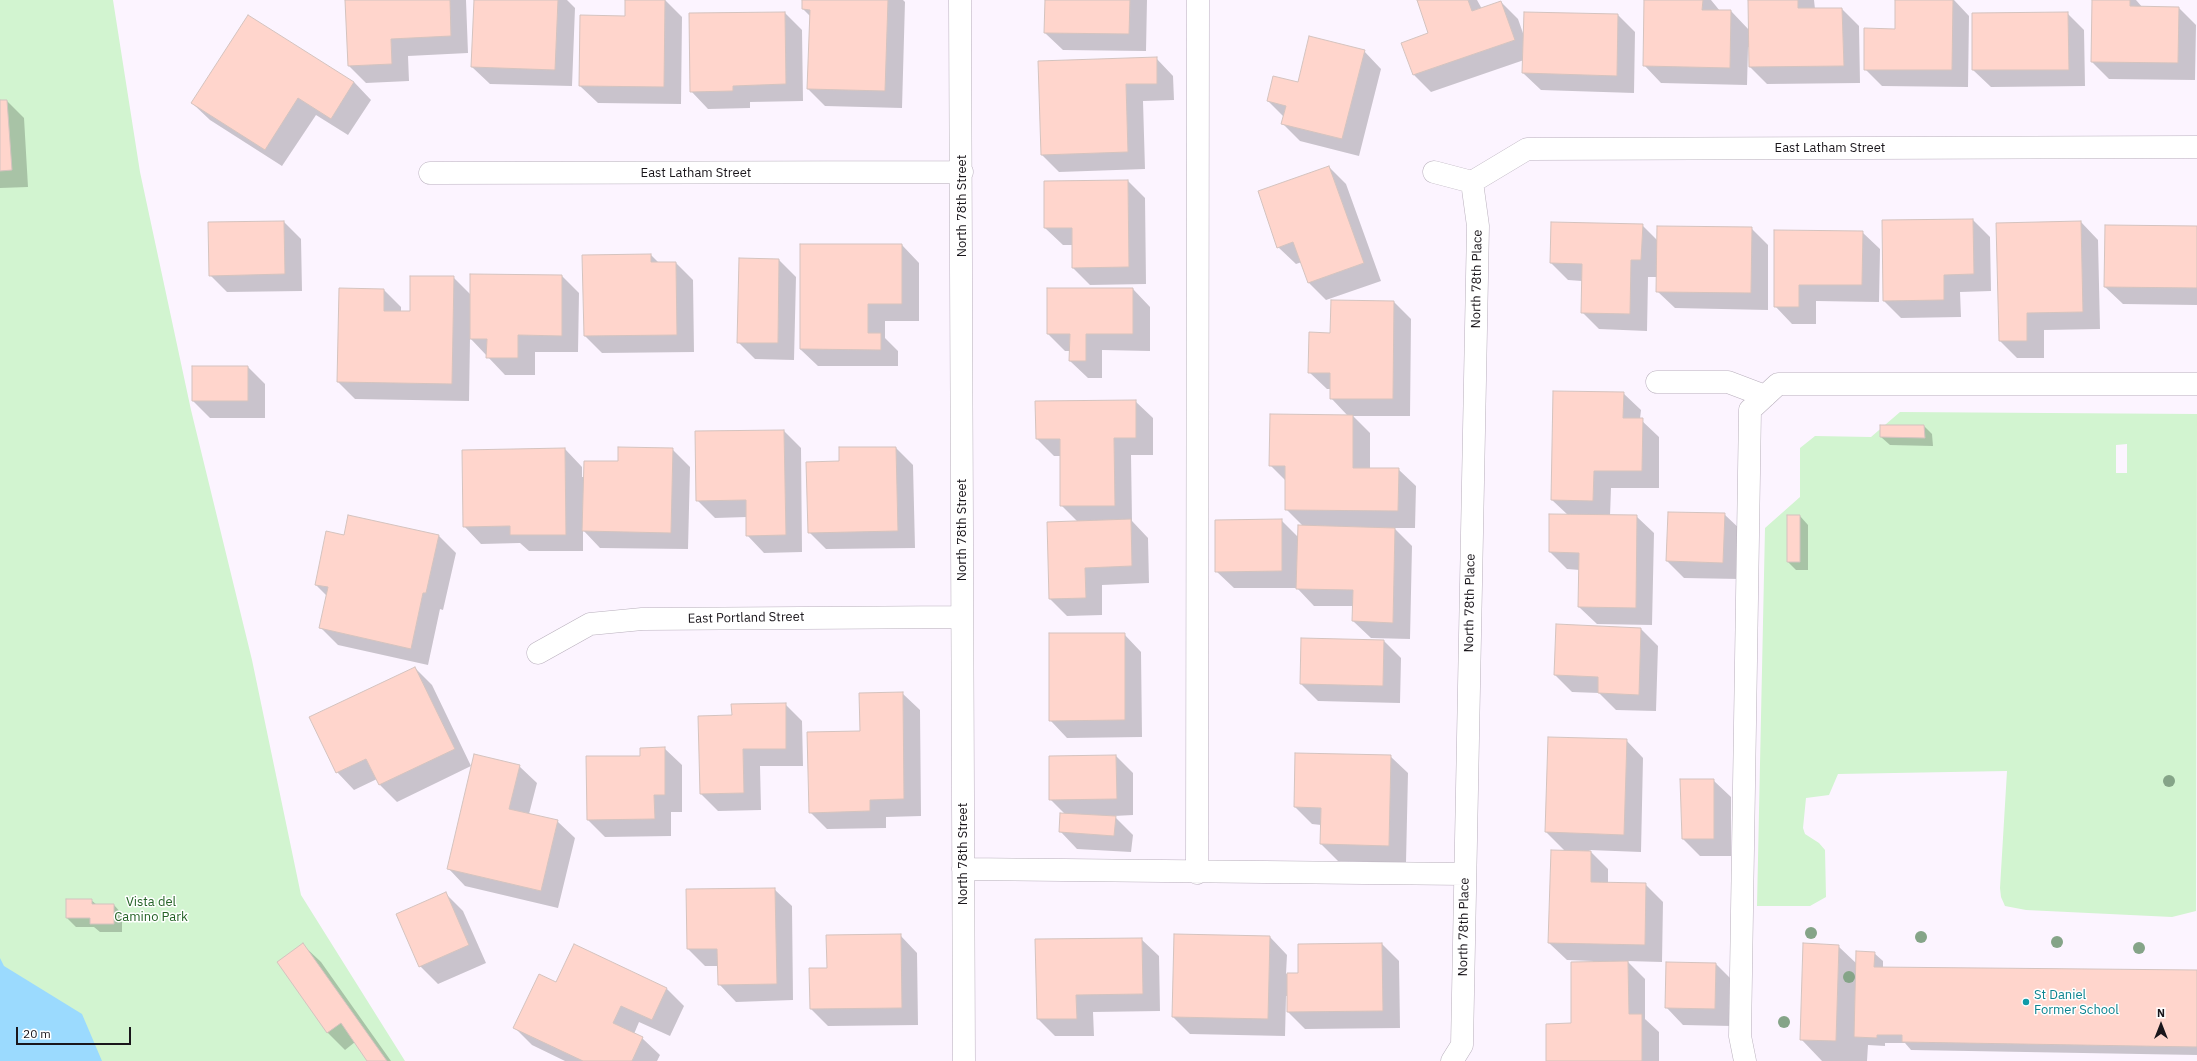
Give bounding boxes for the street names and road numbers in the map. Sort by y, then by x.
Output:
street label: East Latham Street [1775,140,1885,156]
street label: North 78th Street [954,155,970,257]
street label: East Latham Street [641,165,751,181]
street label: North 78th Place [1468,229,1486,329]
street label: North 78th Street [954,479,970,581]
street label: North 78th Place [1461,553,1479,653]
street label: East Portland Street [687,609,805,627]
street label: North 78th Street [955,803,971,905]
street label: North 78th Place [1455,877,1473,977]

